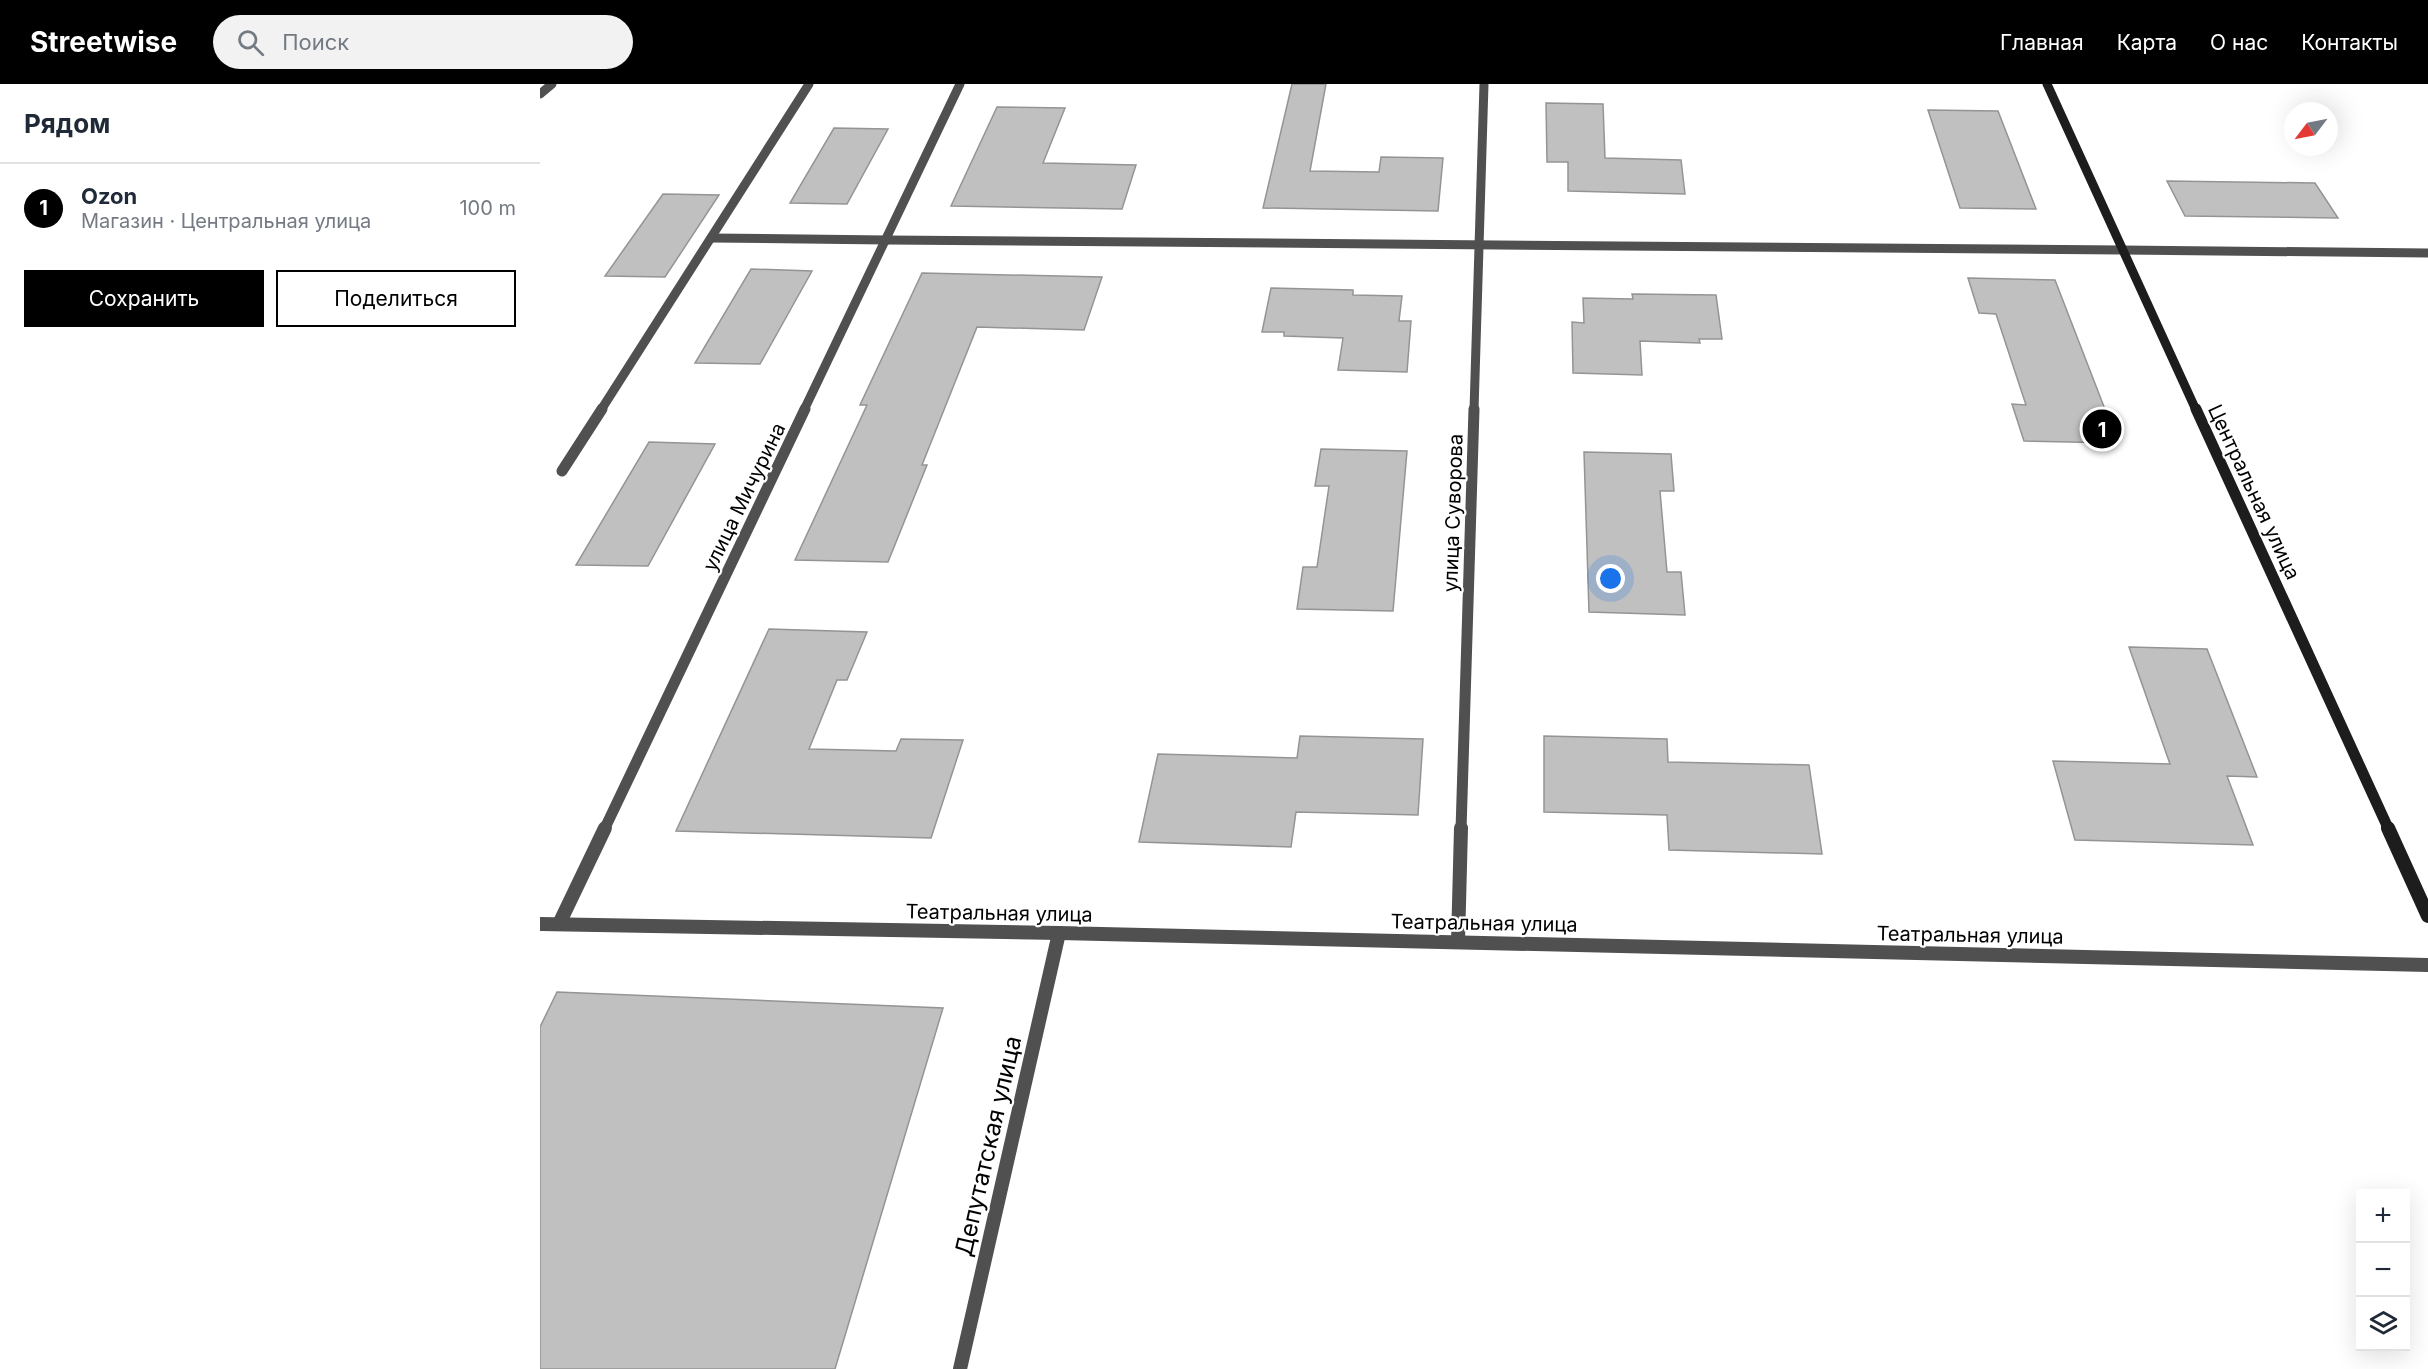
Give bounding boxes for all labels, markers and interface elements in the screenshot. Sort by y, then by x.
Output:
search box [213,15,633,69]
text: Streetwise [30,25,177,59]
icon: search [234,26,267,59]
text: Поиск [282,29,349,55]
text: Главная [2000,30,2084,55]
text: Карта [2117,30,2177,55]
text: О нас [2210,30,2268,55]
text: Контакты [2301,30,2398,55]
north arrow [2284,102,2338,156]
text: Рядом [24,108,110,139]
text: Ozon [81,183,137,209]
text: 1 [39,196,48,220]
text: 100 m [459,196,516,220]
text: Магазин · Центральная улица [81,209,371,233]
button: Сохранить [24,270,264,327]
button: Поделиться [276,270,516,327]
street label: Центральная улица [2203,401,2305,583]
pin: 1 [2082,406,2122,452]
street label: улица Мичурина [698,419,790,575]
street label: улица Суворова [1438,433,1468,593]
your location [1596,564,1625,593]
street label: Театральная улица [905,899,1093,927]
street label: Театральная улица [1390,909,1578,937]
street label: Театральная улица [1876,921,2064,949]
street label: Депутатская улица [949,1033,1027,1259]
map controls [2356,1189,2410,1351]
button: + [2356,1189,2410,1243]
button: − [2356,1243,2410,1297]
button: layers [2356,1297,2410,1351]

